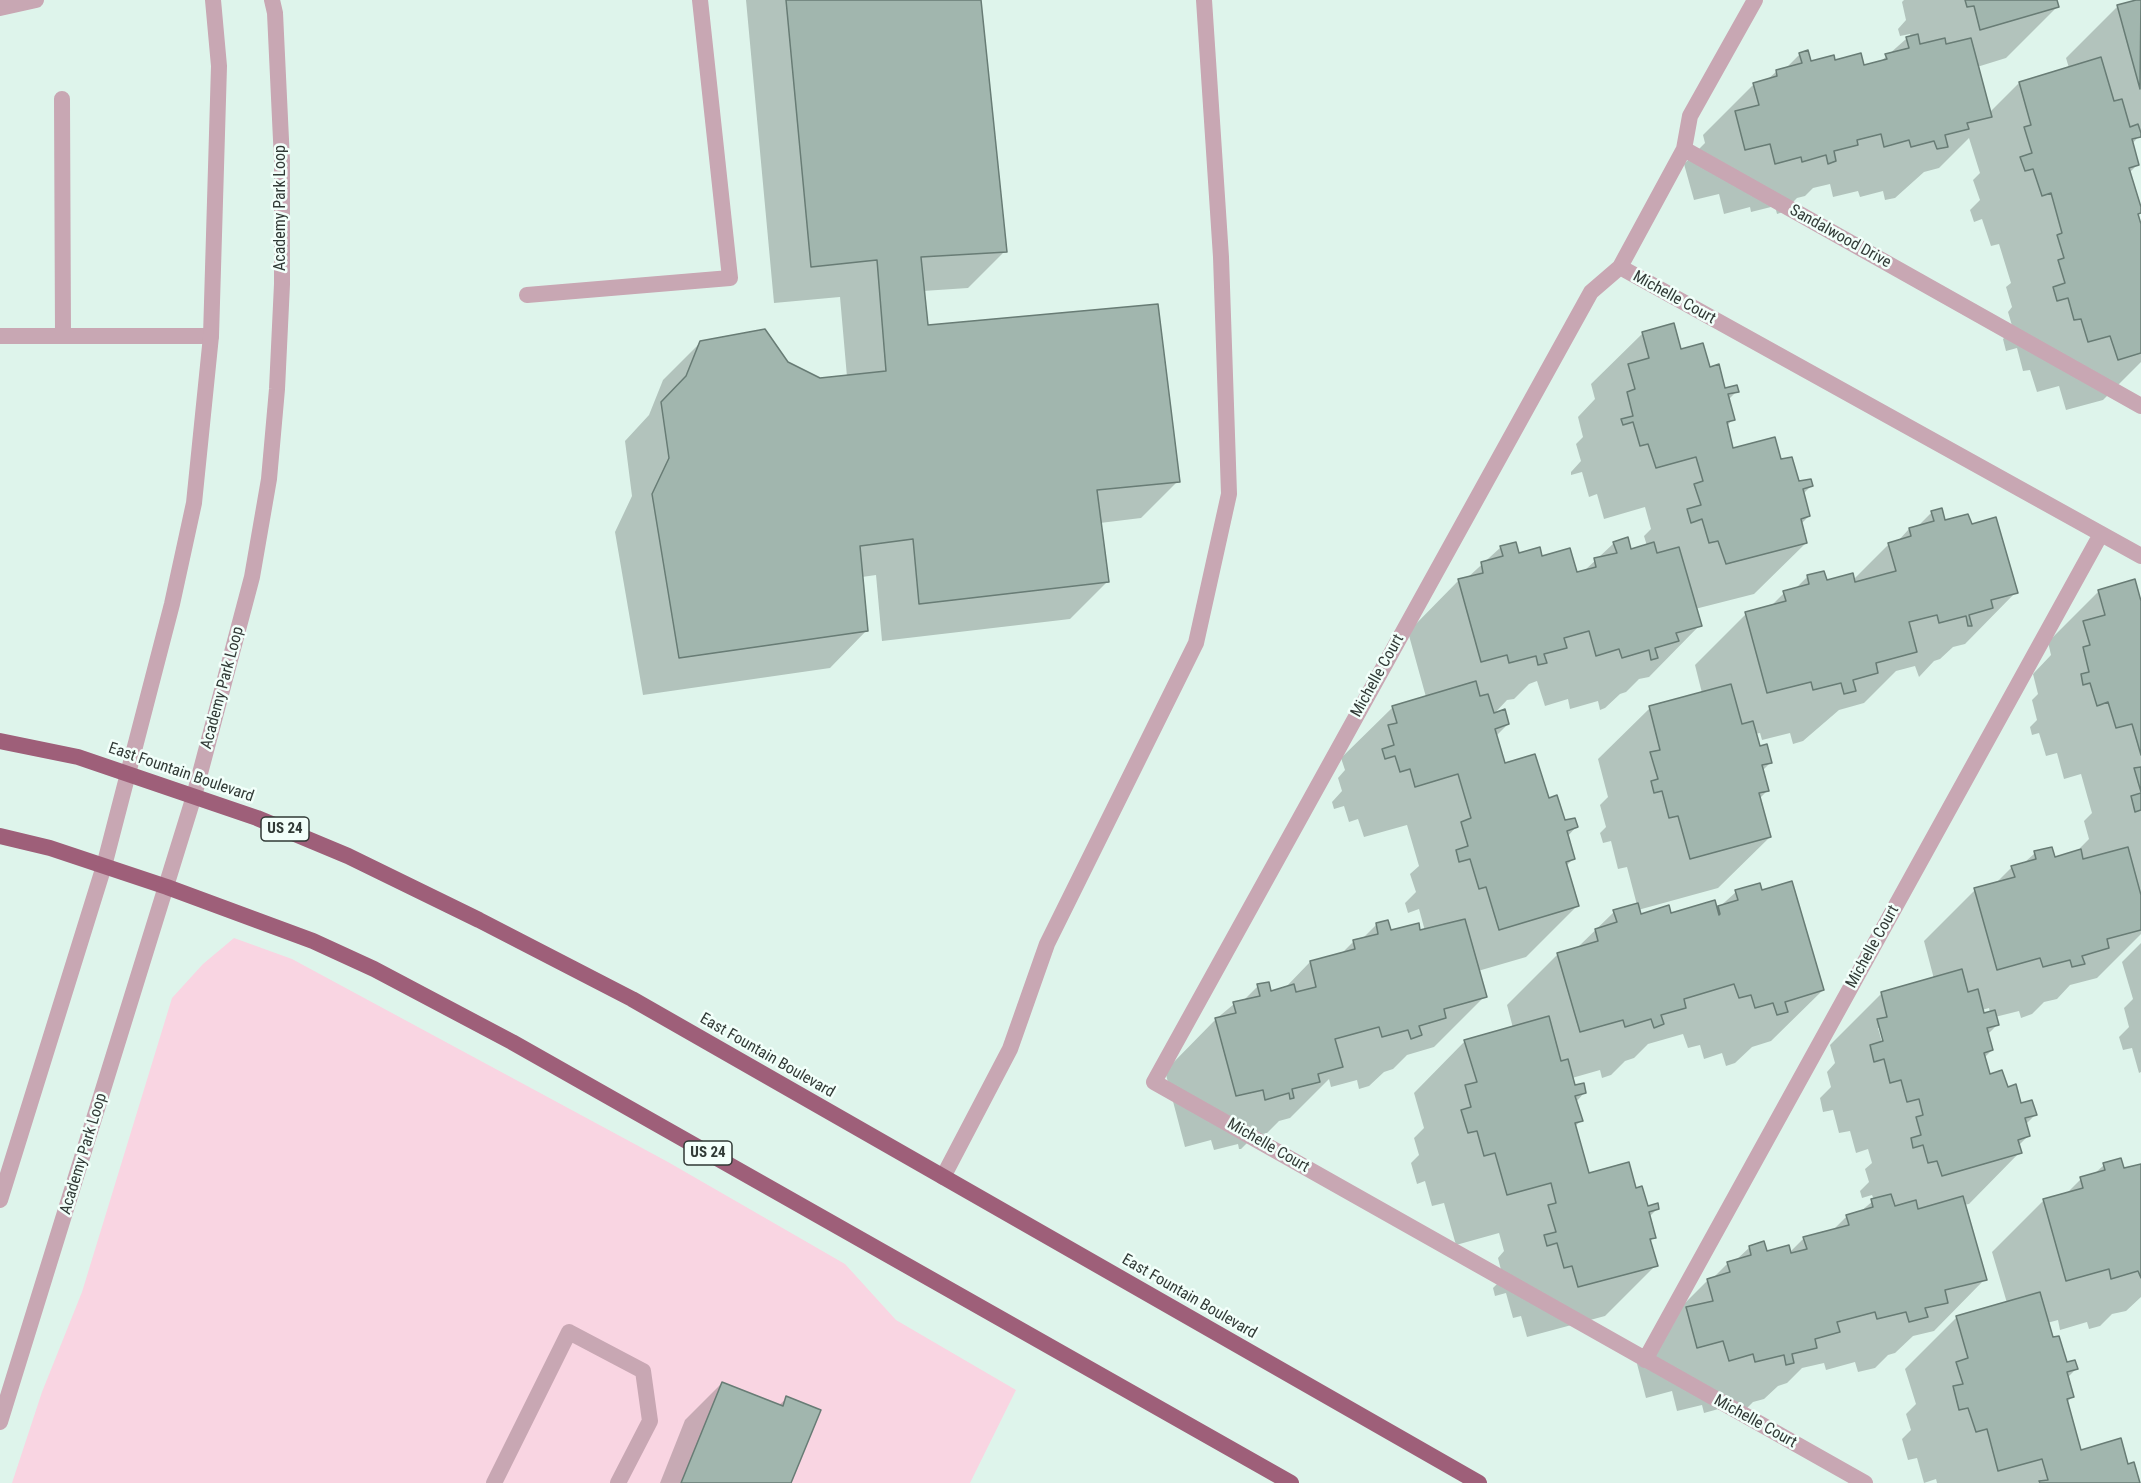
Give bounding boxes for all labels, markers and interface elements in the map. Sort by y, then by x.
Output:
street label: Academy Park Loop [271,145,291,271]
street label: Sandalwood Drive [1786,201,1894,273]
street label: Michelle Court [1629,267,1719,329]
street label: Academy Park Loop [197,625,249,751]
street label: Michelle Court [1347,631,1409,721]
street label: East Fountain Boulevard [106,739,256,807]
road number: US 24 [261,817,309,841]
street label: Michelle Court [1842,902,1904,992]
street label: East Fountain Boulevard [696,1010,838,1102]
street label: Academy Park Loop [56,1091,112,1217]
street label: Michelle Court [1223,1115,1313,1177]
road number: US 24 [684,1141,732,1165]
street label: East Fountain Boulevard [1118,1251,1260,1343]
street label: Michelle Court [1710,1391,1800,1453]

